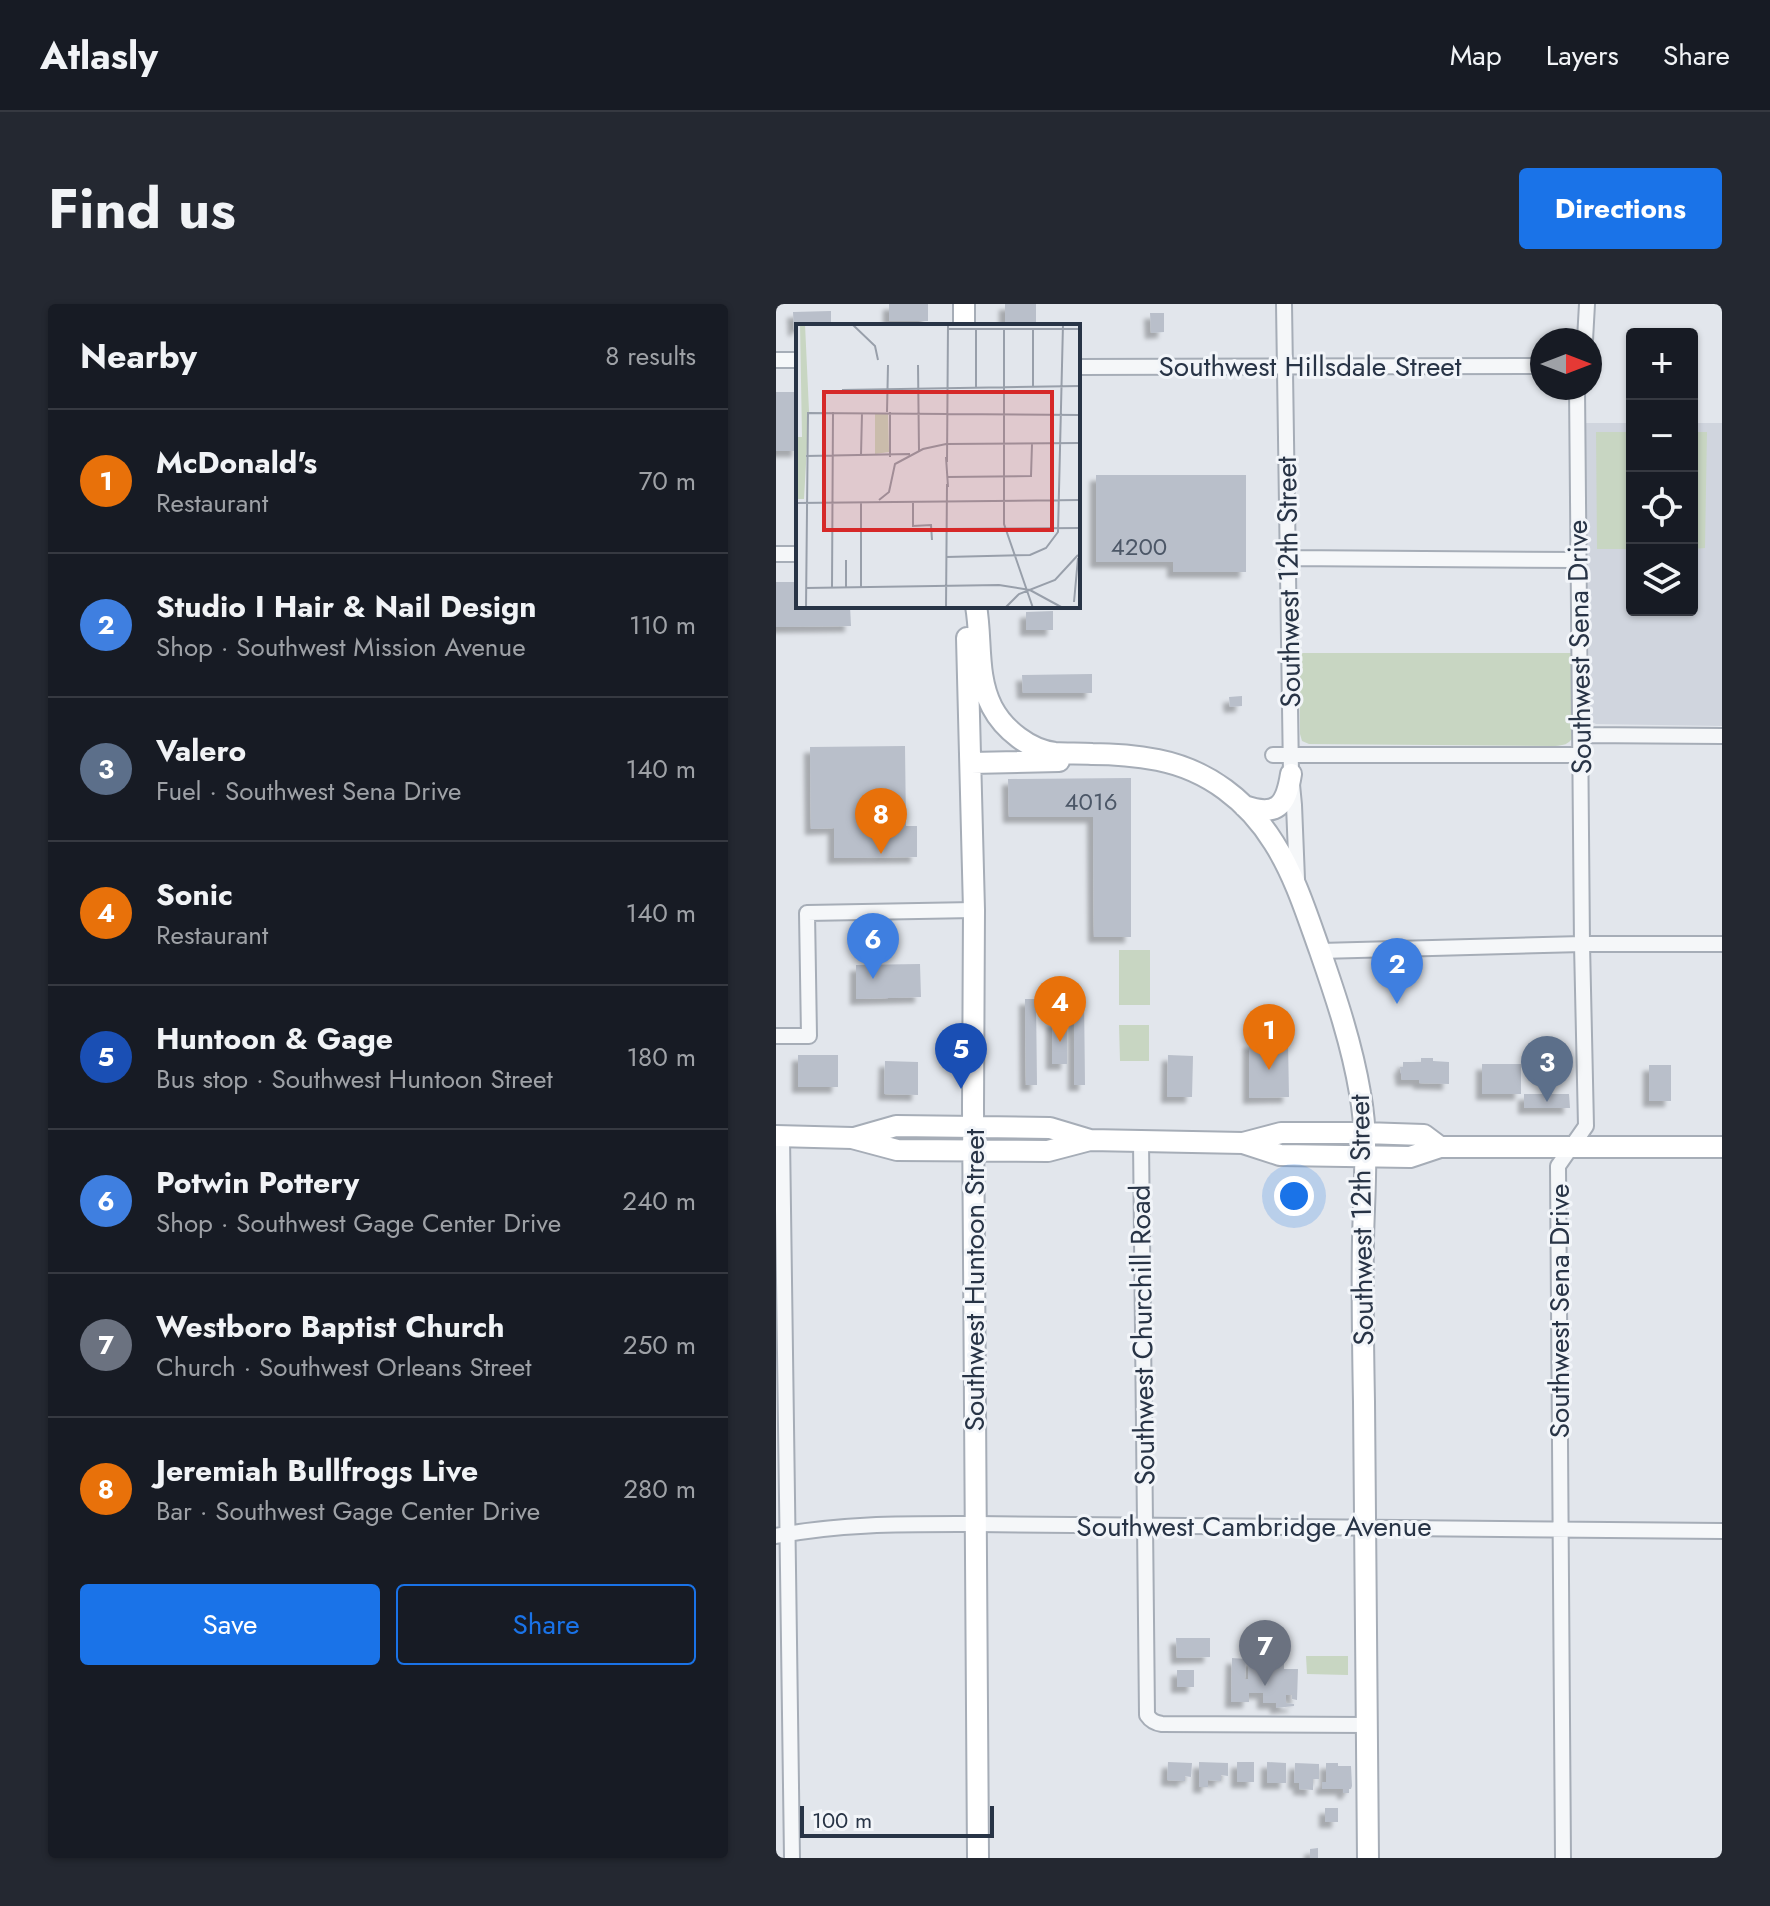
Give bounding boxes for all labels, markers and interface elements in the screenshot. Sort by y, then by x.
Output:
text: Atlasly [40,28,158,83]
text: Map [1450,35,1502,76]
text: Layers [1546,35,1619,76]
text: Share [1663,35,1730,76]
text: Find us [48,168,236,249]
button: Directions [1519,168,1722,249]
inset map [796,324,1080,608]
north arrow [1530,328,1602,400]
map controls [1626,328,1698,616]
button: + [1626,328,1698,400]
text: Nearby [80,332,197,381]
text: 8 results [605,337,696,375]
street label: Southwest Hillsdale Street [1158,346,1462,387]
button: − [1626,400,1698,472]
text: McDonald's [156,441,317,484]
street label: Southwest 12th Street [1266,456,1311,708]
text: 1 [99,462,113,500]
text: 70 m [639,462,696,500]
button: locate [1626,472,1698,544]
text: Restaurant [156,484,268,522]
street label: Southwest Sena Drive [1557,519,1602,775]
house number: 4200 [1111,529,1167,564]
button: layers [1626,544,1698,616]
text: Studio I Hair & Nail Design [156,585,537,628]
text: 2 [97,606,115,644]
text: 110 m [629,606,696,644]
text: Shop · Southwest Mission Avenue [156,628,526,666]
text: Valero [156,729,246,772]
text: 3 [98,750,114,788]
text: 140 m [625,750,696,788]
text: Fuel · Southwest Sena Drive [156,772,461,810]
house number: 4016 [1064,784,1118,819]
pin: 8 [855,788,907,854]
text: Sonic [156,873,233,916]
text: 4 [97,894,115,932]
text: 140 m [625,894,696,932]
pin: 6 [847,913,899,979]
text: Restaurant [156,916,268,954]
pin: 2 [1371,938,1423,1004]
pin: 4 [1034,976,1086,1042]
pin: 1 [1243,1004,1295,1070]
text: Huntoon & Gage [156,1017,393,1060]
pin: 5 [935,1023,987,1089]
pin: 3 [1521,1036,1573,1102]
text: 5 [98,1038,114,1076]
text: 180 m [626,1038,696,1076]
text: Bus stop · Southwest Huntoon Street [156,1060,553,1098]
street label: Southwest 12th Street [1339,1094,1384,1346]
street label: Southwest Huntoon Street [954,1128,995,1431]
text: Potwin Pottery [156,1161,359,1204]
your location [1274,1176,1314,1216]
text: 6 [97,1182,115,1220]
text: 240 m [622,1182,696,1220]
street label: Southwest Churchill Road [1119,1184,1166,1486]
street label: Southwest Sena Drive [1539,1184,1580,1438]
text: Shop · Southwest Gage Center Drive [156,1204,561,1242]
text: Westboro Baptist Church [156,1305,505,1348]
text: 7 [98,1326,114,1364]
text: 250 m [623,1326,696,1364]
text: Church · Southwest Orleans Street [156,1348,531,1386]
text: Jeremiah Bullfrogs Live [156,1449,478,1492]
text: 8 [98,1470,114,1508]
text: 280 m [623,1470,696,1508]
text: Bar · Southwest Gage Center Drive [156,1492,540,1530]
street label: Southwest Cambridge Avenue [1076,1506,1432,1547]
button: Save [80,1584,380,1665]
button: Share [396,1584,696,1665]
pin: 7 [1239,1620,1291,1686]
scale bar [800,1802,994,1838]
text: 100 m [812,1804,872,1836]

